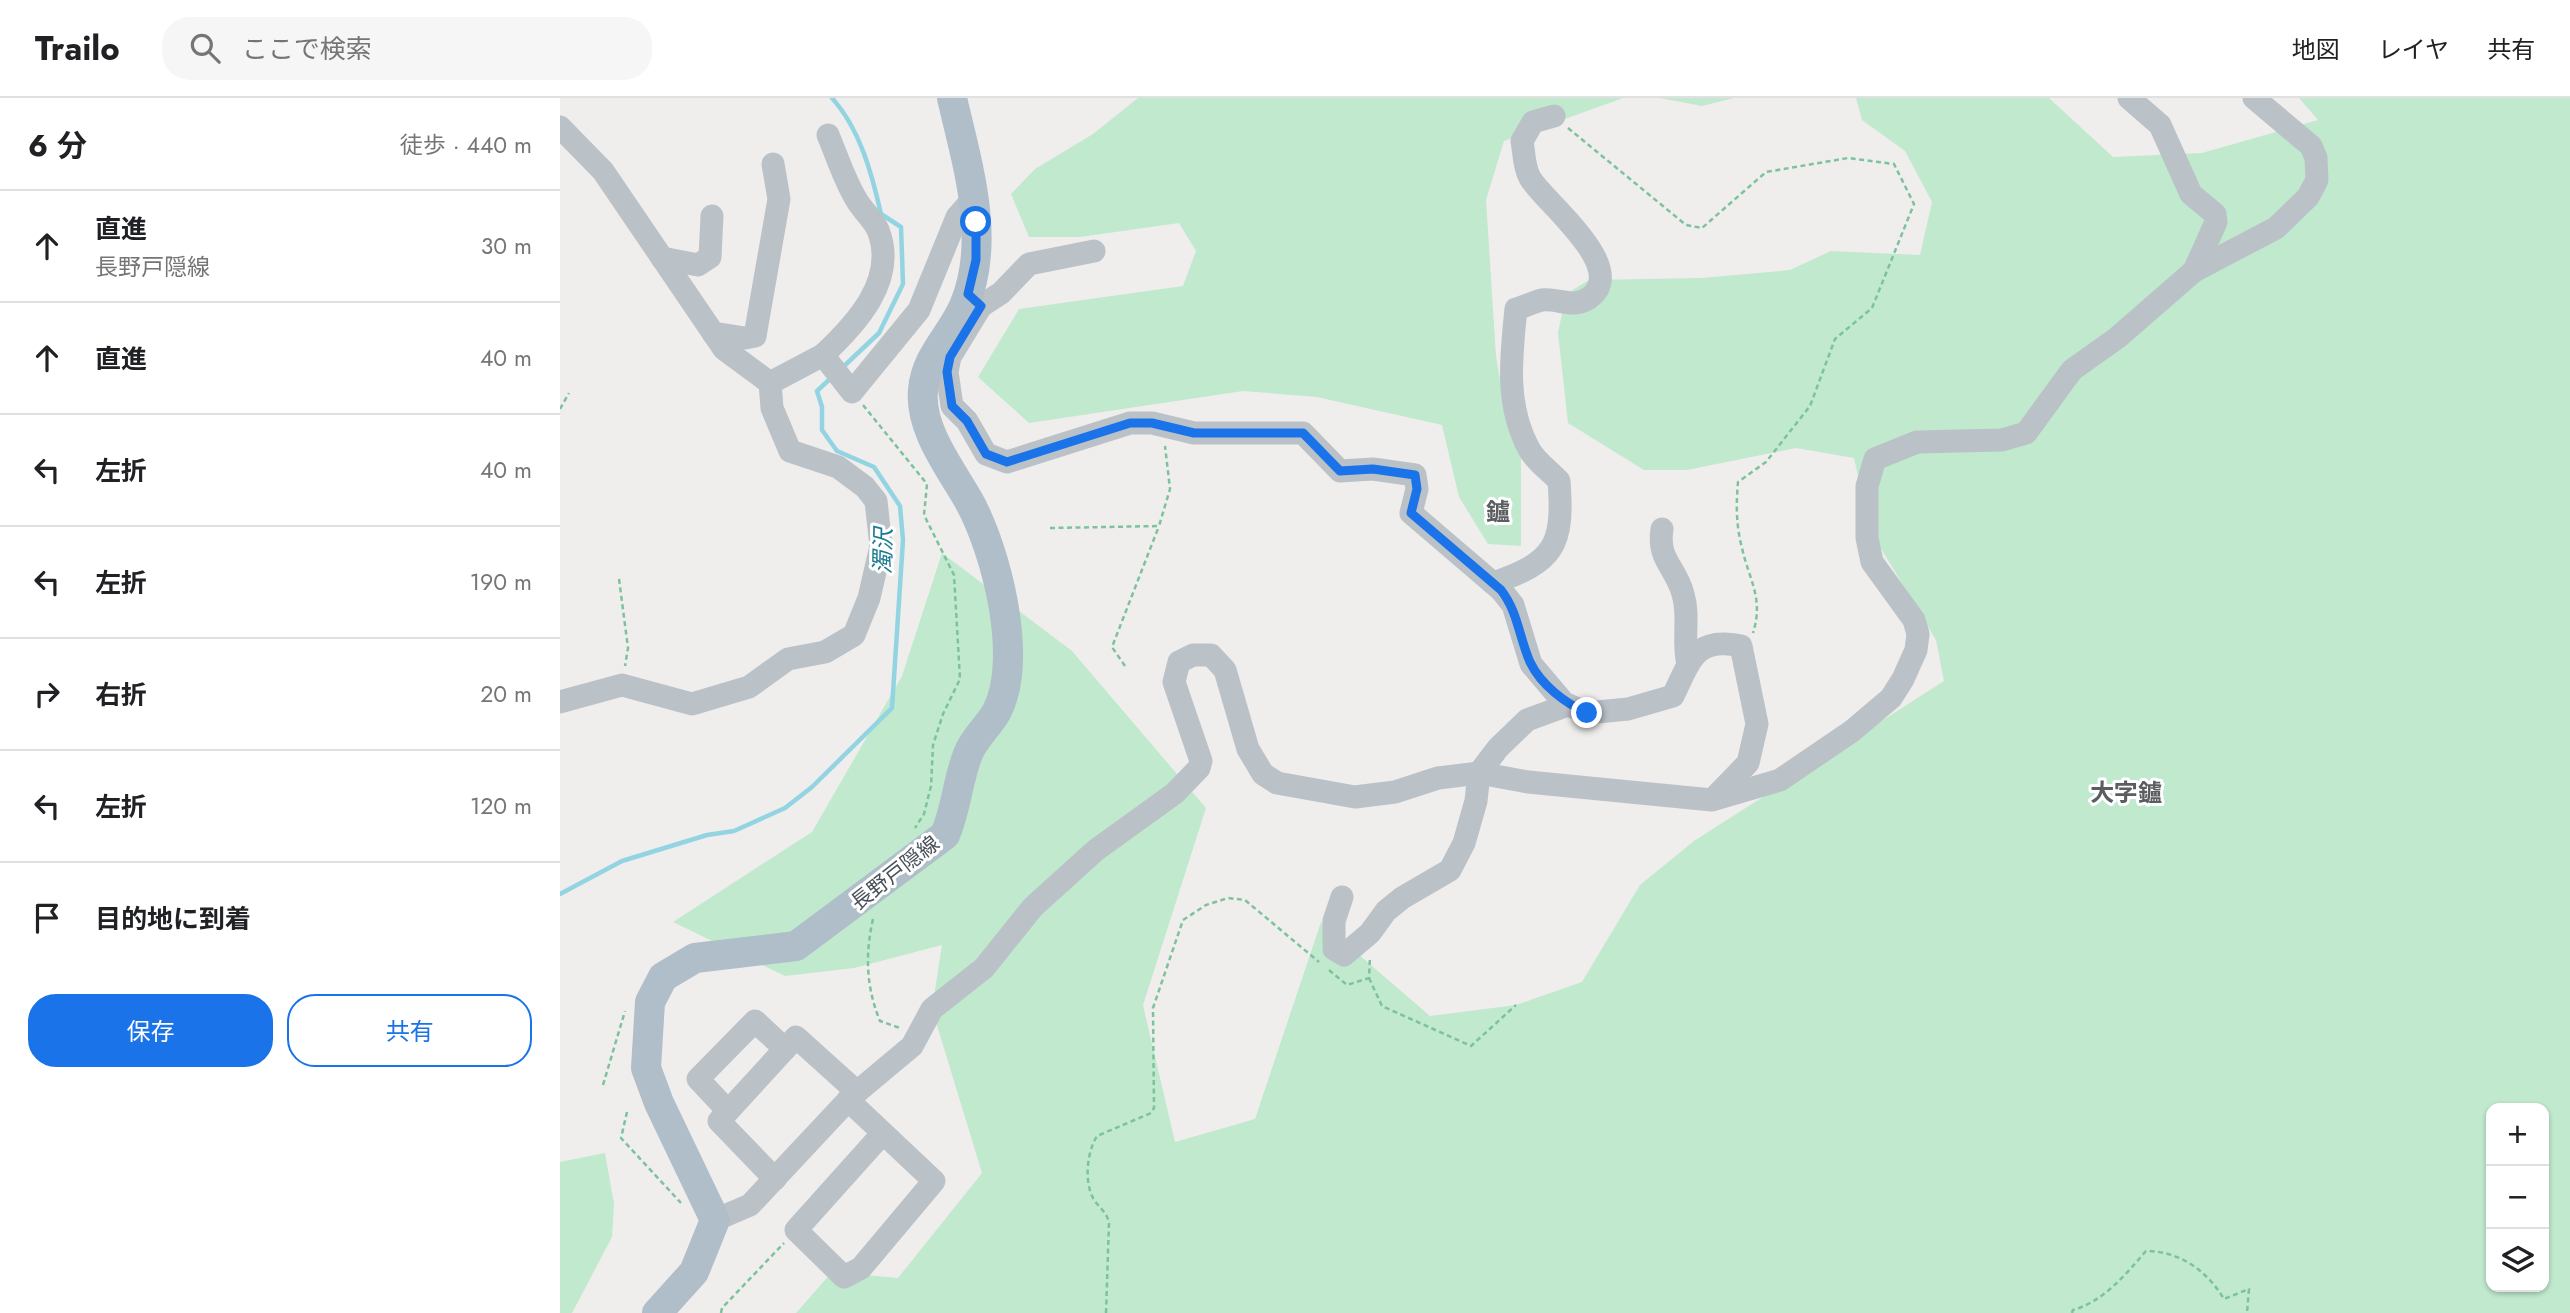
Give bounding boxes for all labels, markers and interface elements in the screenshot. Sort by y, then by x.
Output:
search box [162,17,652,80]
text: Trailo [35,25,120,72]
icon: search [186,29,224,67]
text: ここで検索 [242,30,372,68]
text: 地図 [2292,32,2340,67]
text: レイヤ [2378,32,2449,67]
text: 共有 [2487,32,2535,67]
text: 6 分 [28,124,87,167]
text: 徒歩 · 440 m [400,128,532,162]
route start [960,206,991,237]
text: 直進 [95,210,147,248]
icon: ahead [28,227,66,265]
text: 30 m [481,229,532,263]
text: 長野戸隠線 [95,250,210,284]
icon: ahead [28,339,66,377]
text: 直進 [95,340,147,378]
text: 40 m [480,341,532,375]
icon: left [28,451,66,489]
text: 左折 [95,452,147,490]
text: 40 m [480,453,532,487]
district label: 鑪 [1486,494,1510,529]
water label: 濁沢 [866,525,900,574]
icon: left [28,563,66,601]
text: 左折 [95,564,147,602]
text: 190 m [470,565,532,599]
icon: right [28,675,66,713]
text: 右折 [95,676,147,714]
text: 20 m [480,677,532,711]
route end [1571,697,1602,728]
district label: 大字鑪 [2090,775,2162,810]
icon: left [28,787,66,825]
text: 左折 [95,788,147,826]
text: 120 m [470,789,532,823]
street label: 長野戸隠線 [844,829,946,917]
icon: arrive [28,899,66,937]
text: 目的地に到着 [95,900,251,938]
button: 保存 [28,994,273,1067]
button: 共有 [287,994,532,1067]
map controls [2486,1103,2549,1292]
button: + [2486,1103,2549,1166]
button: − [2486,1166,2549,1229]
button: layers [2486,1229,2549,1292]

